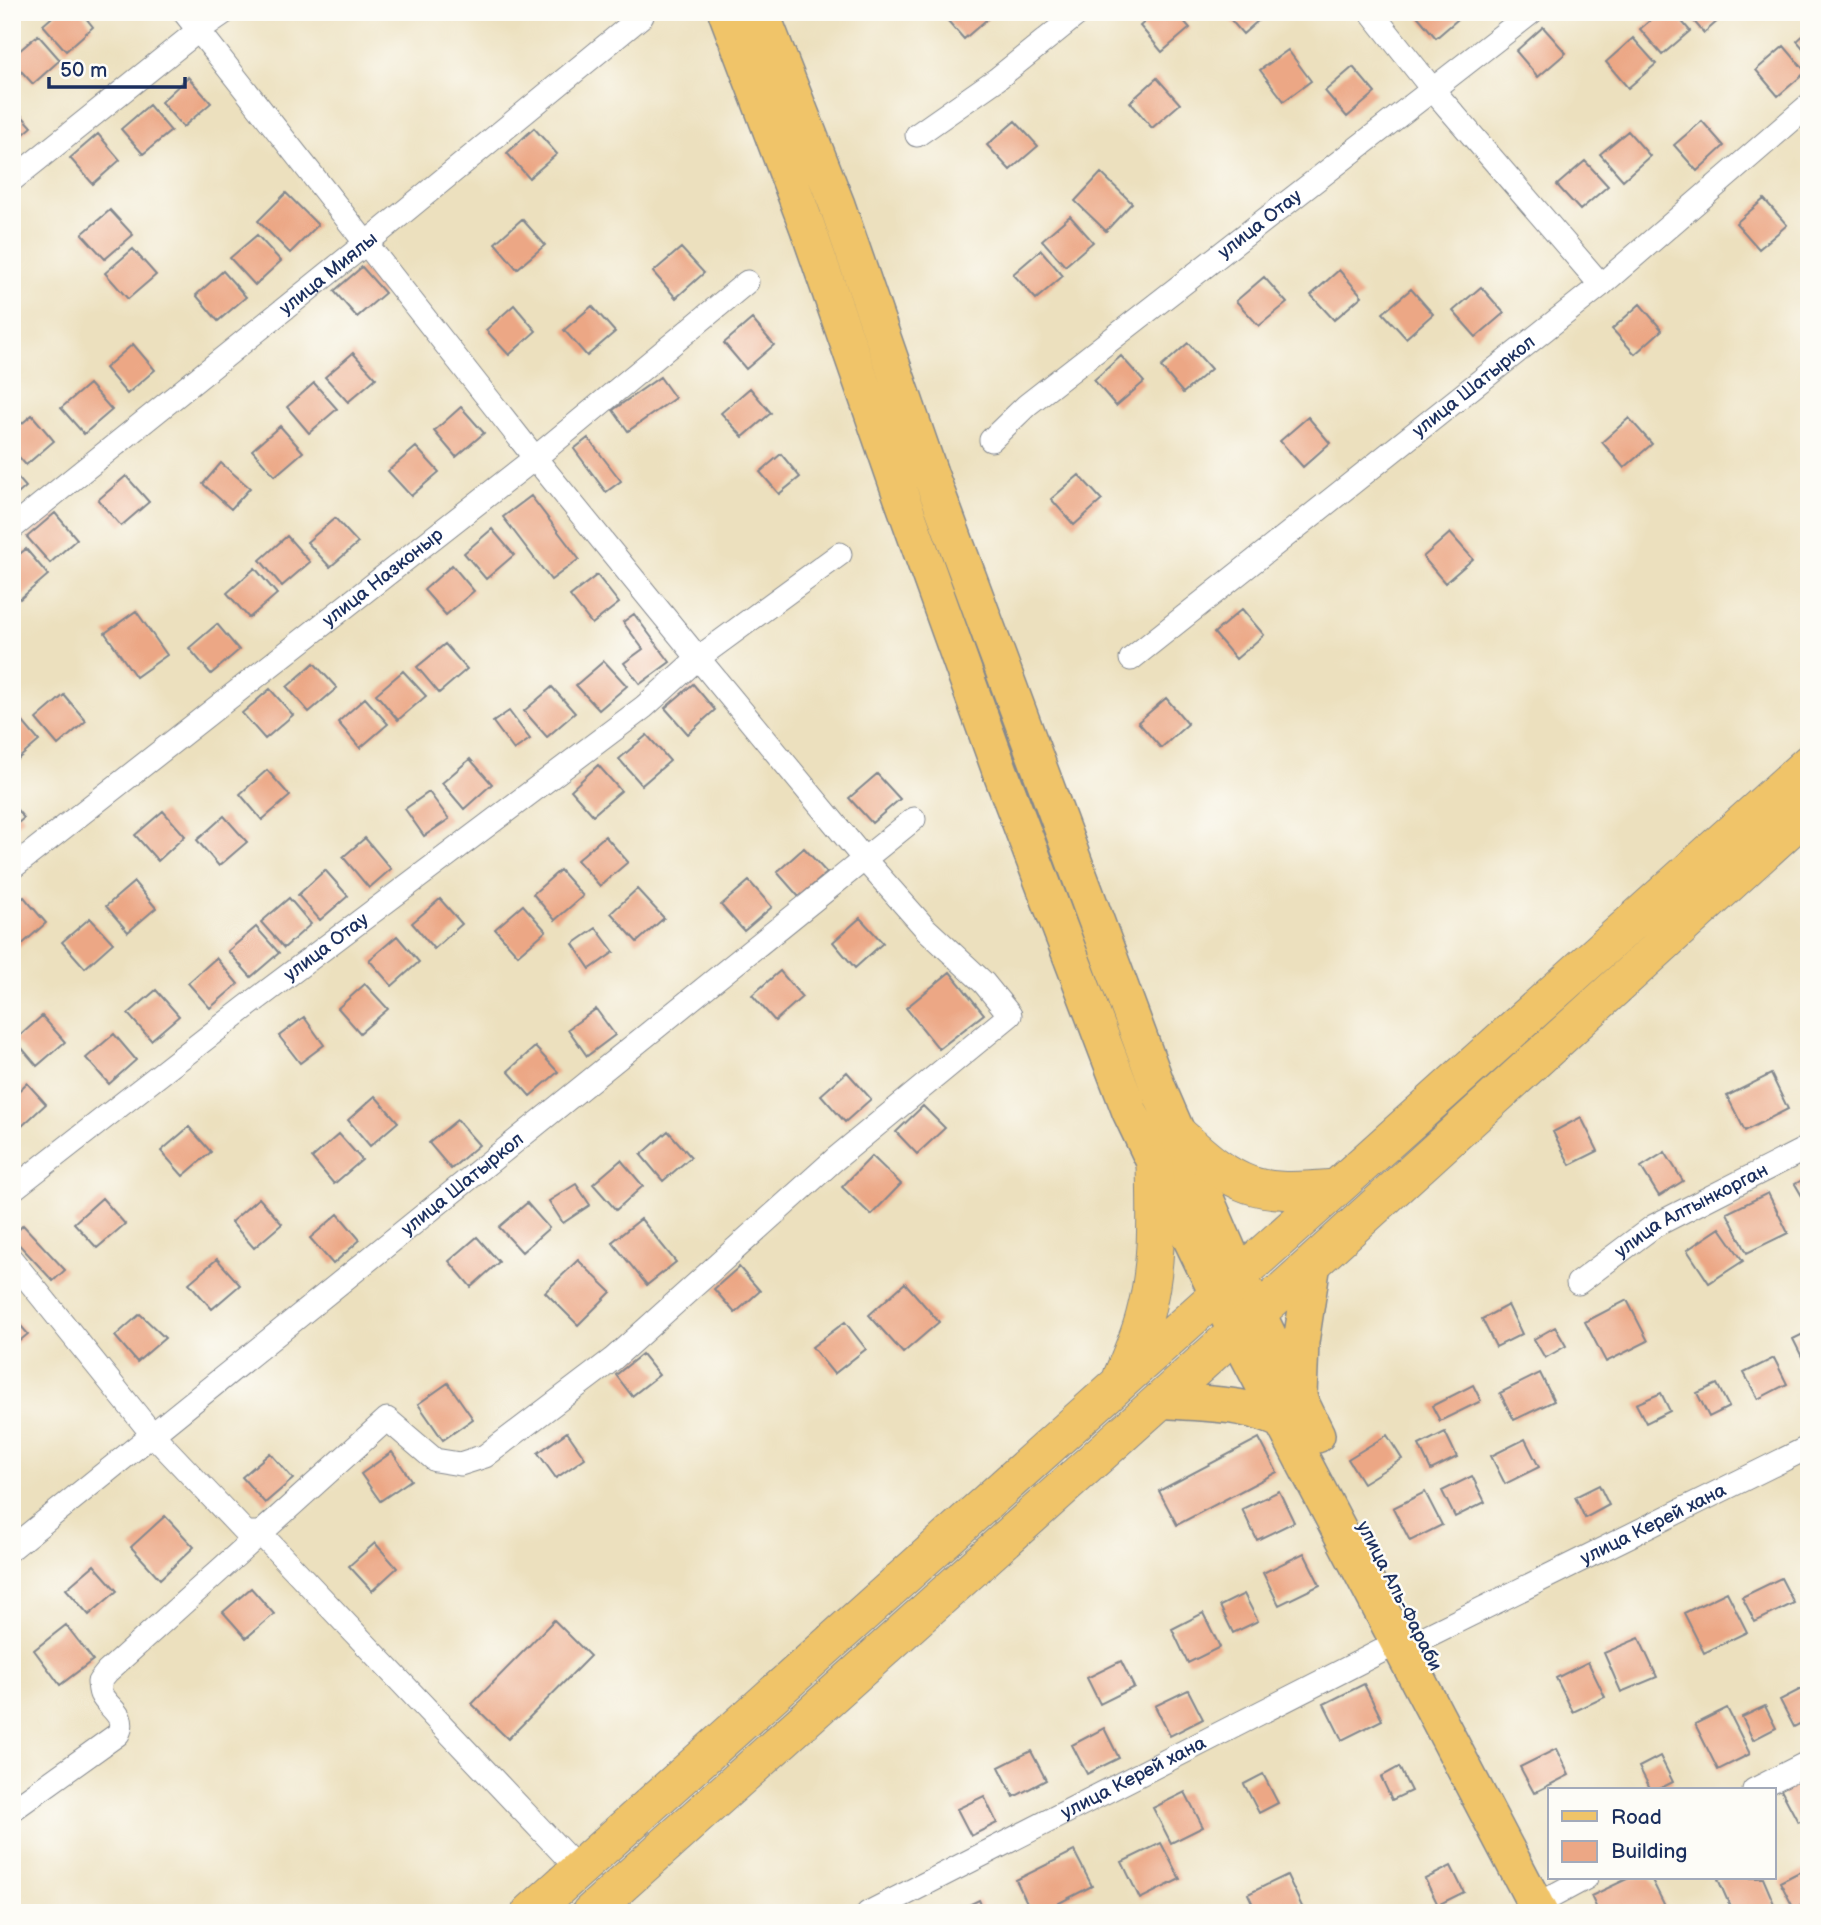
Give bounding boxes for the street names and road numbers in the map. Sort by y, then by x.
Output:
street label: улица Отау [1213,184,1306,264]
street label: улица Миялы [275,227,382,320]
street label: улица Шатыркол [1408,330,1540,442]
street label: улица Назконыр [318,523,448,632]
street label: улица Отау [279,908,373,986]
street label: улица Шатыркол [396,1128,528,1240]
street label: улица Алтынкорган [1610,1158,1772,1263]
street label: улица Керей хана [1577,1478,1730,1570]
street label: улица Аль-Фараби [1351,1517,1447,1675]
street label: улица Керей хана [1057,1731,1210,1824]

